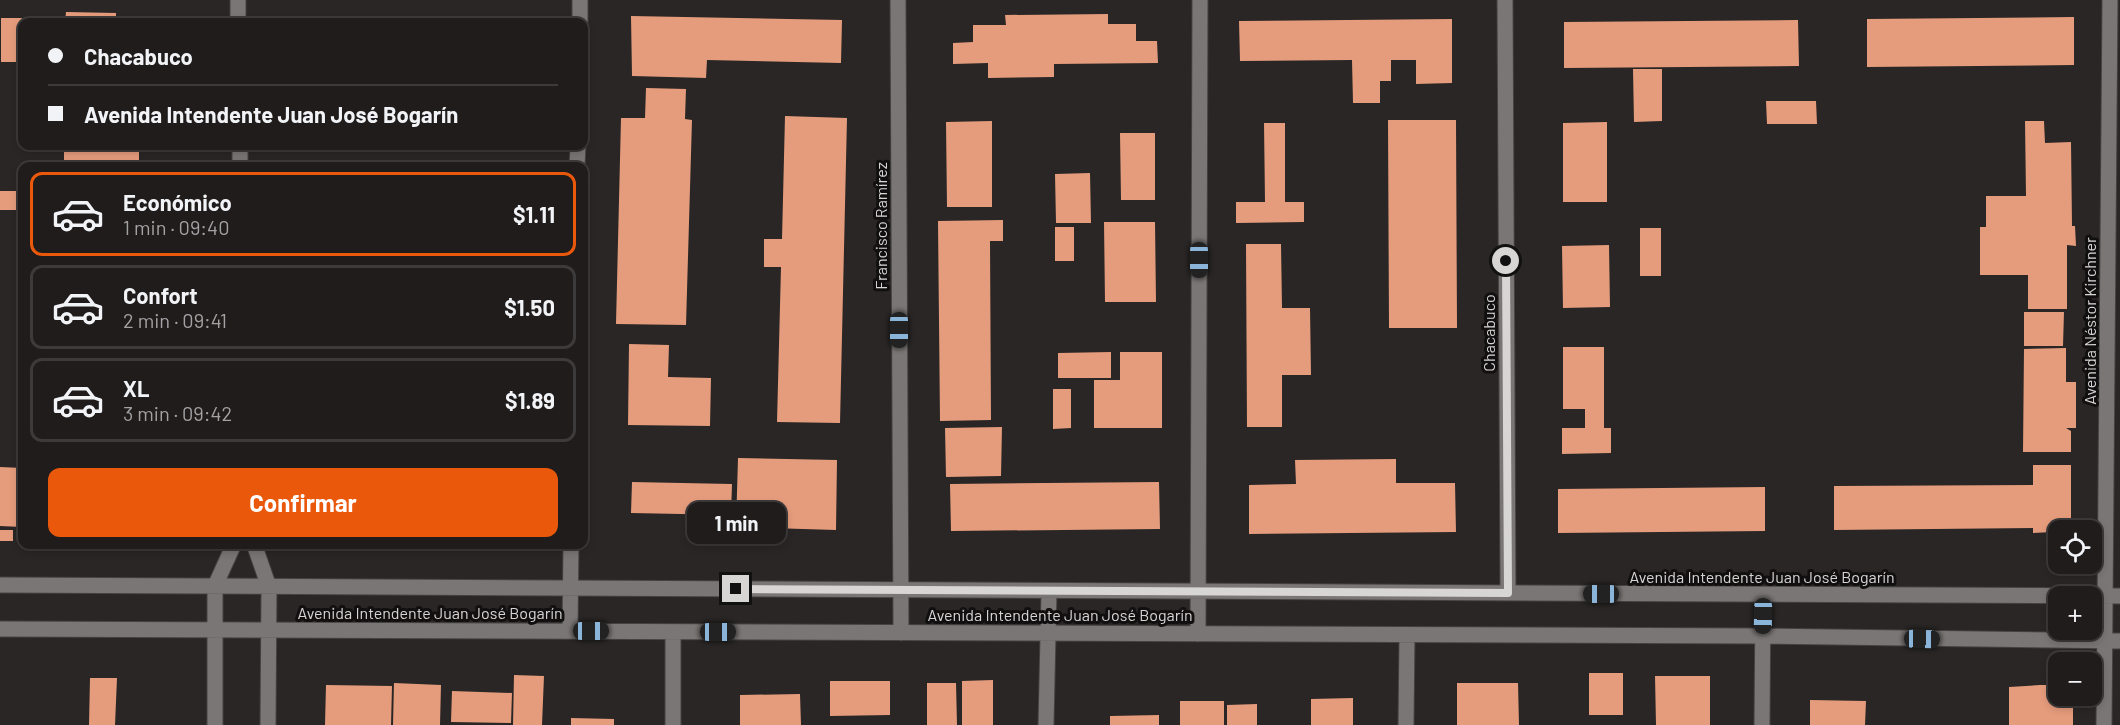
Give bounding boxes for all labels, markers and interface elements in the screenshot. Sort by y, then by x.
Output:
text: Chacabuco [84,43,193,69]
text: Avenida Intendente Juan José Bogarín [84,101,458,127]
street label: Francisco Ramírez [871,162,890,290]
icon: car [51,187,105,241]
text: Económico [123,189,232,215]
text: $1.11 [513,201,555,227]
text: 1 min · 09:40 [123,215,229,239]
street label: Avenida Néstor Kirchner [2080,237,2099,405]
car [1190,242,1208,278]
route start [1492,247,1519,274]
icon: car [51,280,105,334]
text: Confort [123,282,198,308]
text: $1.50 [504,294,555,320]
street label: Chacabuco [1479,294,1498,372]
text: 2 min · 09:41 [123,308,227,332]
car [890,312,908,348]
icon: car [51,373,105,427]
text: XL [123,375,149,401]
text: $1.89 [505,387,555,413]
text: 3 min · 09:42 [123,401,232,425]
button: Confirmar [48,468,558,537]
callout: 1 min [686,502,786,544]
text: 1 min [715,511,758,535]
map controls [2048,520,2102,706]
button: locate [2048,520,2102,574]
street label: Avenida Intendente Juan José Bogarín [1629,567,1895,586]
route end [722,575,749,602]
car [1583,585,1619,603]
button: + [2048,586,2102,640]
car [1754,598,1772,634]
street label: Avenida Intendente Juan José Bogarín [297,603,563,622]
street label: Avenida Intendente Juan José Bogarín [927,605,1193,624]
car [573,622,609,640]
car [700,623,736,641]
car [1904,630,1940,648]
button: − [2048,652,2102,706]

